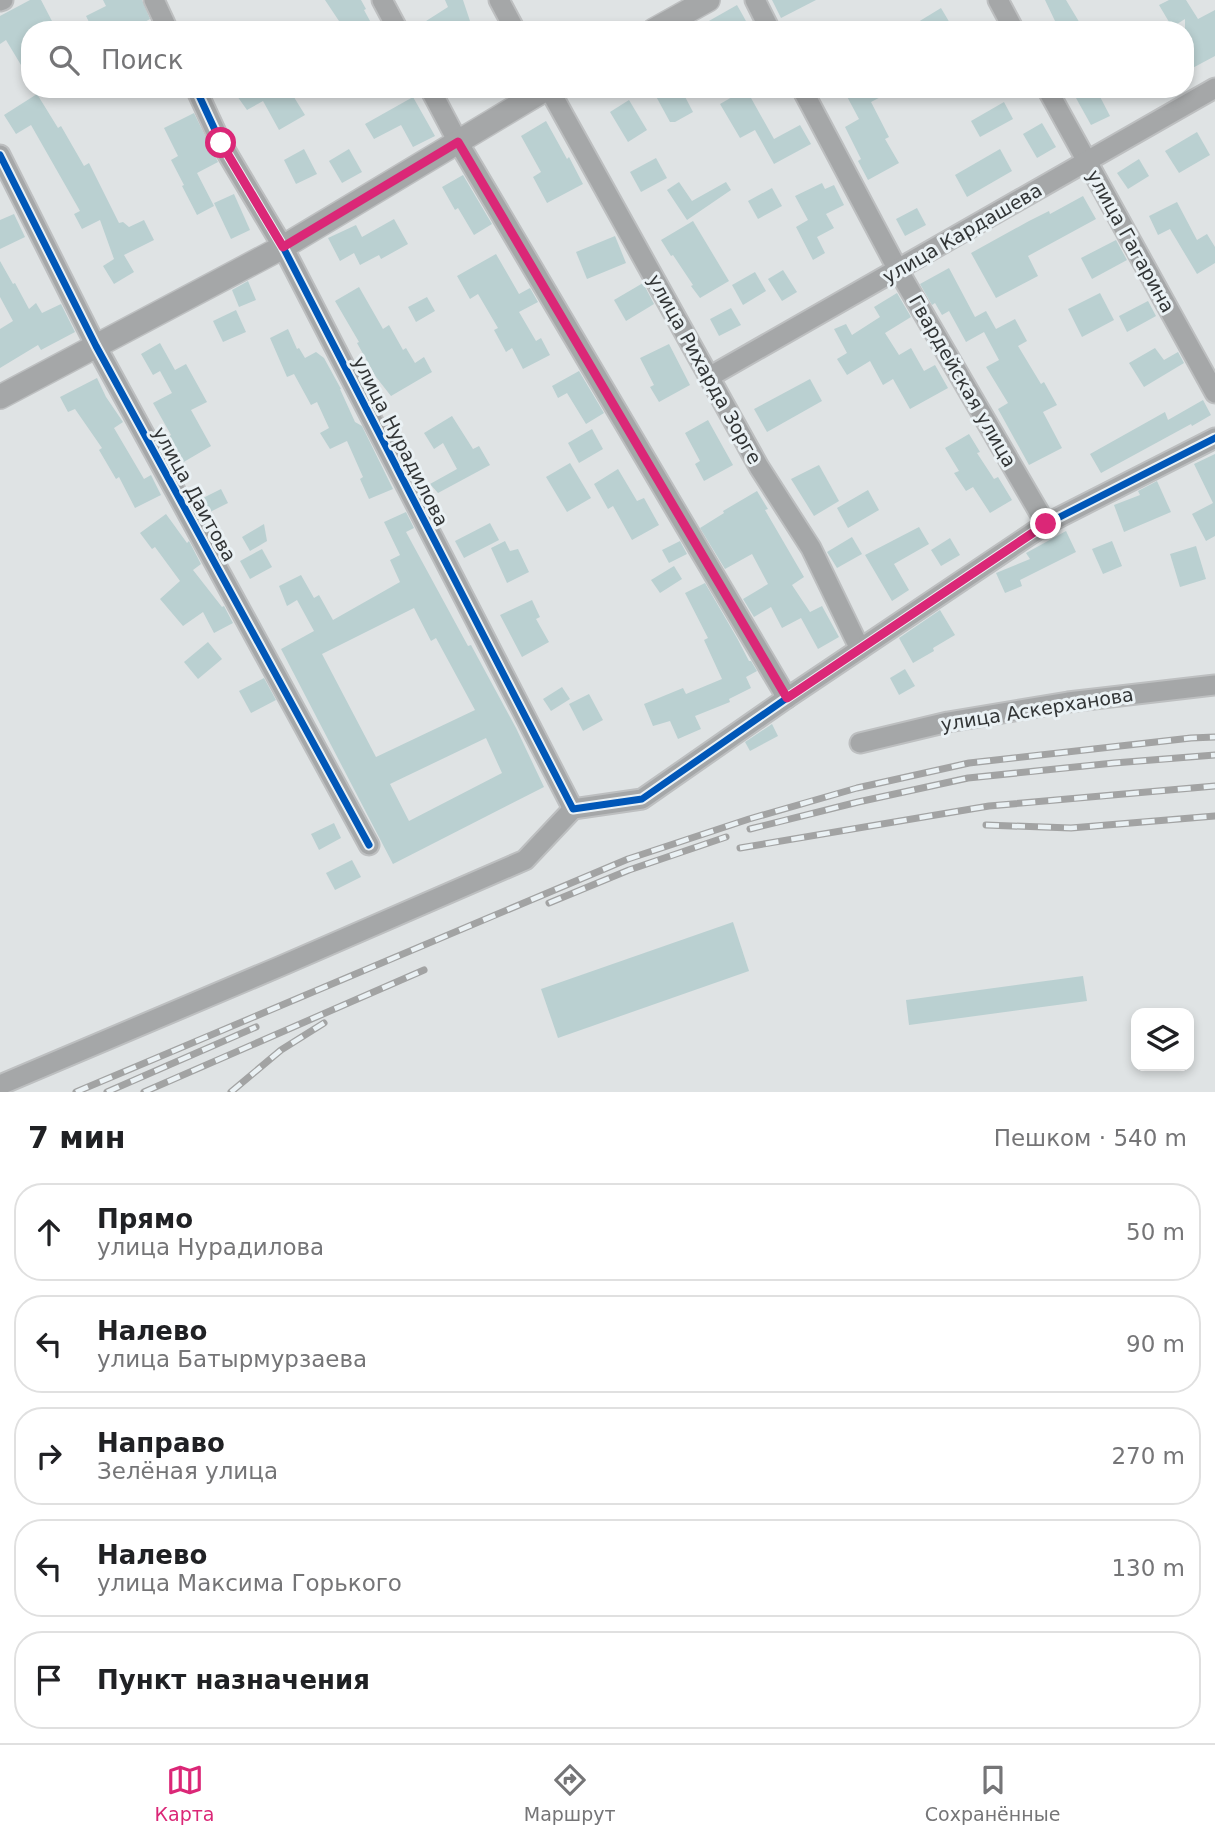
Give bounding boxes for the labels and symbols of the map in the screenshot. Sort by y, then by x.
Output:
route start [205,127,236,158]
street label: улица Гагарина [1083,166,1179,316]
street label: улица Кардашева [878,178,1046,288]
street label: улица Рихарда Зорге [644,270,766,468]
street label: Гвардейская улица [905,291,1021,471]
street label: улица Нурадилова [349,352,453,530]
street label: улица Даитова [149,423,241,565]
route end [1030,508,1061,539]
street label: улица Аскерханова [939,683,1135,735]

